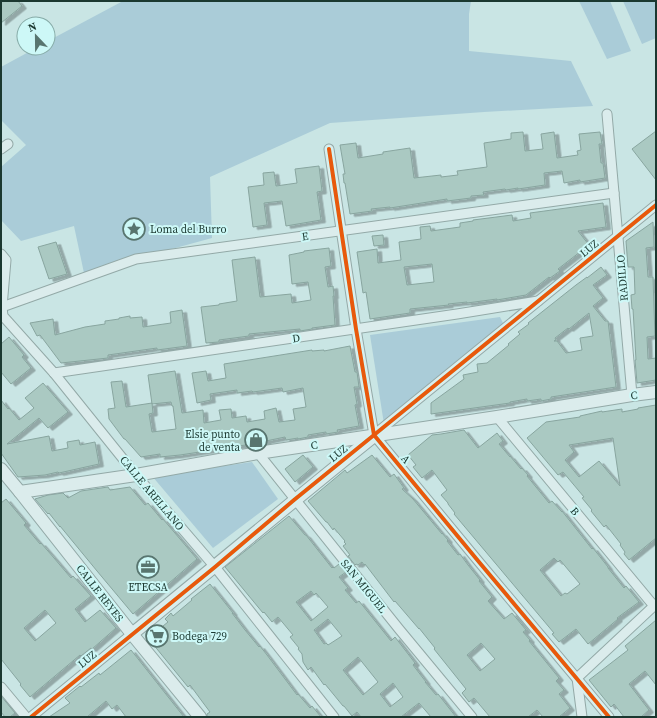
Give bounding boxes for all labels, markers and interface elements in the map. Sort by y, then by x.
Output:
north arrow [16,16,56,56]
text: N [26,19,39,36]
place icon: Loma del Burro [121,216,147,242]
place label: Loma del Burro [150,222,227,237]
street label: E [301,229,310,244]
street label: LUZ [577,236,602,261]
street label: RADILLO [613,254,632,302]
street label: D [291,330,301,346]
street label: C [630,388,638,403]
place label: Elsie punto de venta [185,427,240,455]
shop icon: Elsie punto de venta [243,427,269,453]
street label: C [309,438,319,453]
street label: LUZ [326,441,351,466]
street label: A [398,452,414,467]
street label: CALLE ARELLANO [116,453,187,534]
street label: B [567,504,583,519]
office icon: ETECSA [135,554,161,580]
street label: SAN MIGUEL [337,556,390,617]
street label: CALLE REYES [72,562,127,625]
place label: ETECSA [128,580,168,595]
supermarket icon: Bodega 729 [144,623,170,649]
place label: Bodega 729 [172,629,227,644]
street label: LUZ [75,647,100,672]

